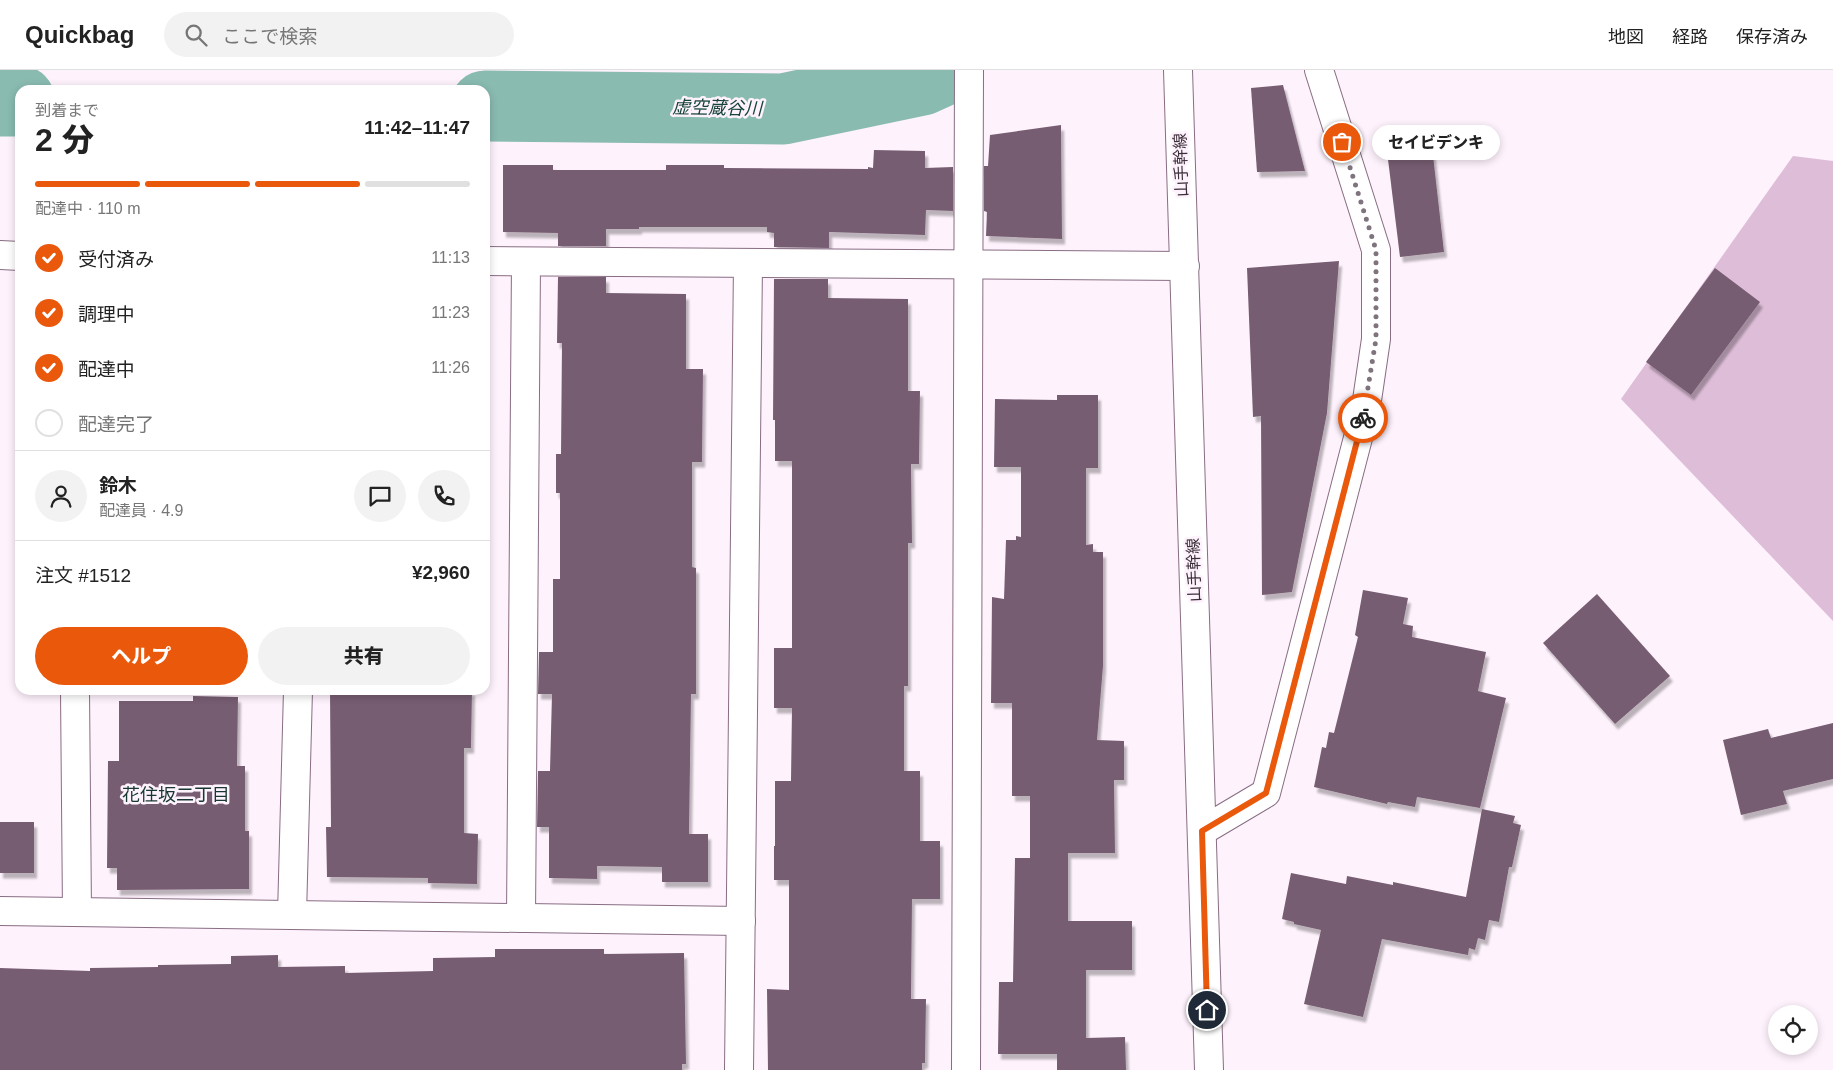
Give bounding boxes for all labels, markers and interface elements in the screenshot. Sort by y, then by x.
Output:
search box [164,12,514,57]
text: Quickbag [25,21,134,48]
icon: search [182,21,210,49]
text: ここで検索 [222,26,317,47]
text: 地図 [1608,27,1644,47]
text: 経路 [1672,27,1708,47]
text: 保存済み [1736,27,1808,47]
water label: 虚空蔵谷川 [672,97,764,119]
text: 到着まで [35,102,99,119]
text: 11:42–11:47 [364,117,470,138]
pin [1321,121,1363,163]
text: 2 分 [35,122,94,158]
callout: セイビデンキ [1372,124,1500,160]
icon: bag [1328,128,1356,156]
street label: 山手幹線 [1171,133,1191,197]
text: セイビデンキ [1388,134,1484,151]
text: 配達中 · 110 m [35,200,141,217]
icon: check [35,244,63,272]
text: 受付済み [78,249,154,270]
text: 11:13 [431,249,470,266]
icon: check [35,299,63,327]
text: 調理中 [78,304,135,325]
text: 11:23 [431,304,470,321]
icon: check [35,354,63,382]
text: 配達中 [78,359,135,380]
text: 11:26 [431,359,470,376]
courier [1338,393,1388,443]
icon: bike [1349,404,1377,432]
text: 配達完了 [78,414,154,435]
button: person [35,470,87,522]
button: chat [354,470,406,522]
button: phone [418,470,470,522]
text: 鈴木 [99,475,137,496]
text: 配達員 · 4.9 [99,502,183,519]
street label: 山手幹線 [1184,538,1204,602]
text: ¥2,960 [412,562,470,583]
text: 注文 #1512 [35,565,131,586]
button: ヘルプ [35,627,248,685]
button: 共有 [258,627,470,685]
district label: 花住坂二丁目 [122,785,230,805]
pin [1186,989,1228,1031]
icon: home [1193,996,1221,1024]
map controls [1768,1005,1818,1055]
button: locate [1768,1005,1818,1055]

